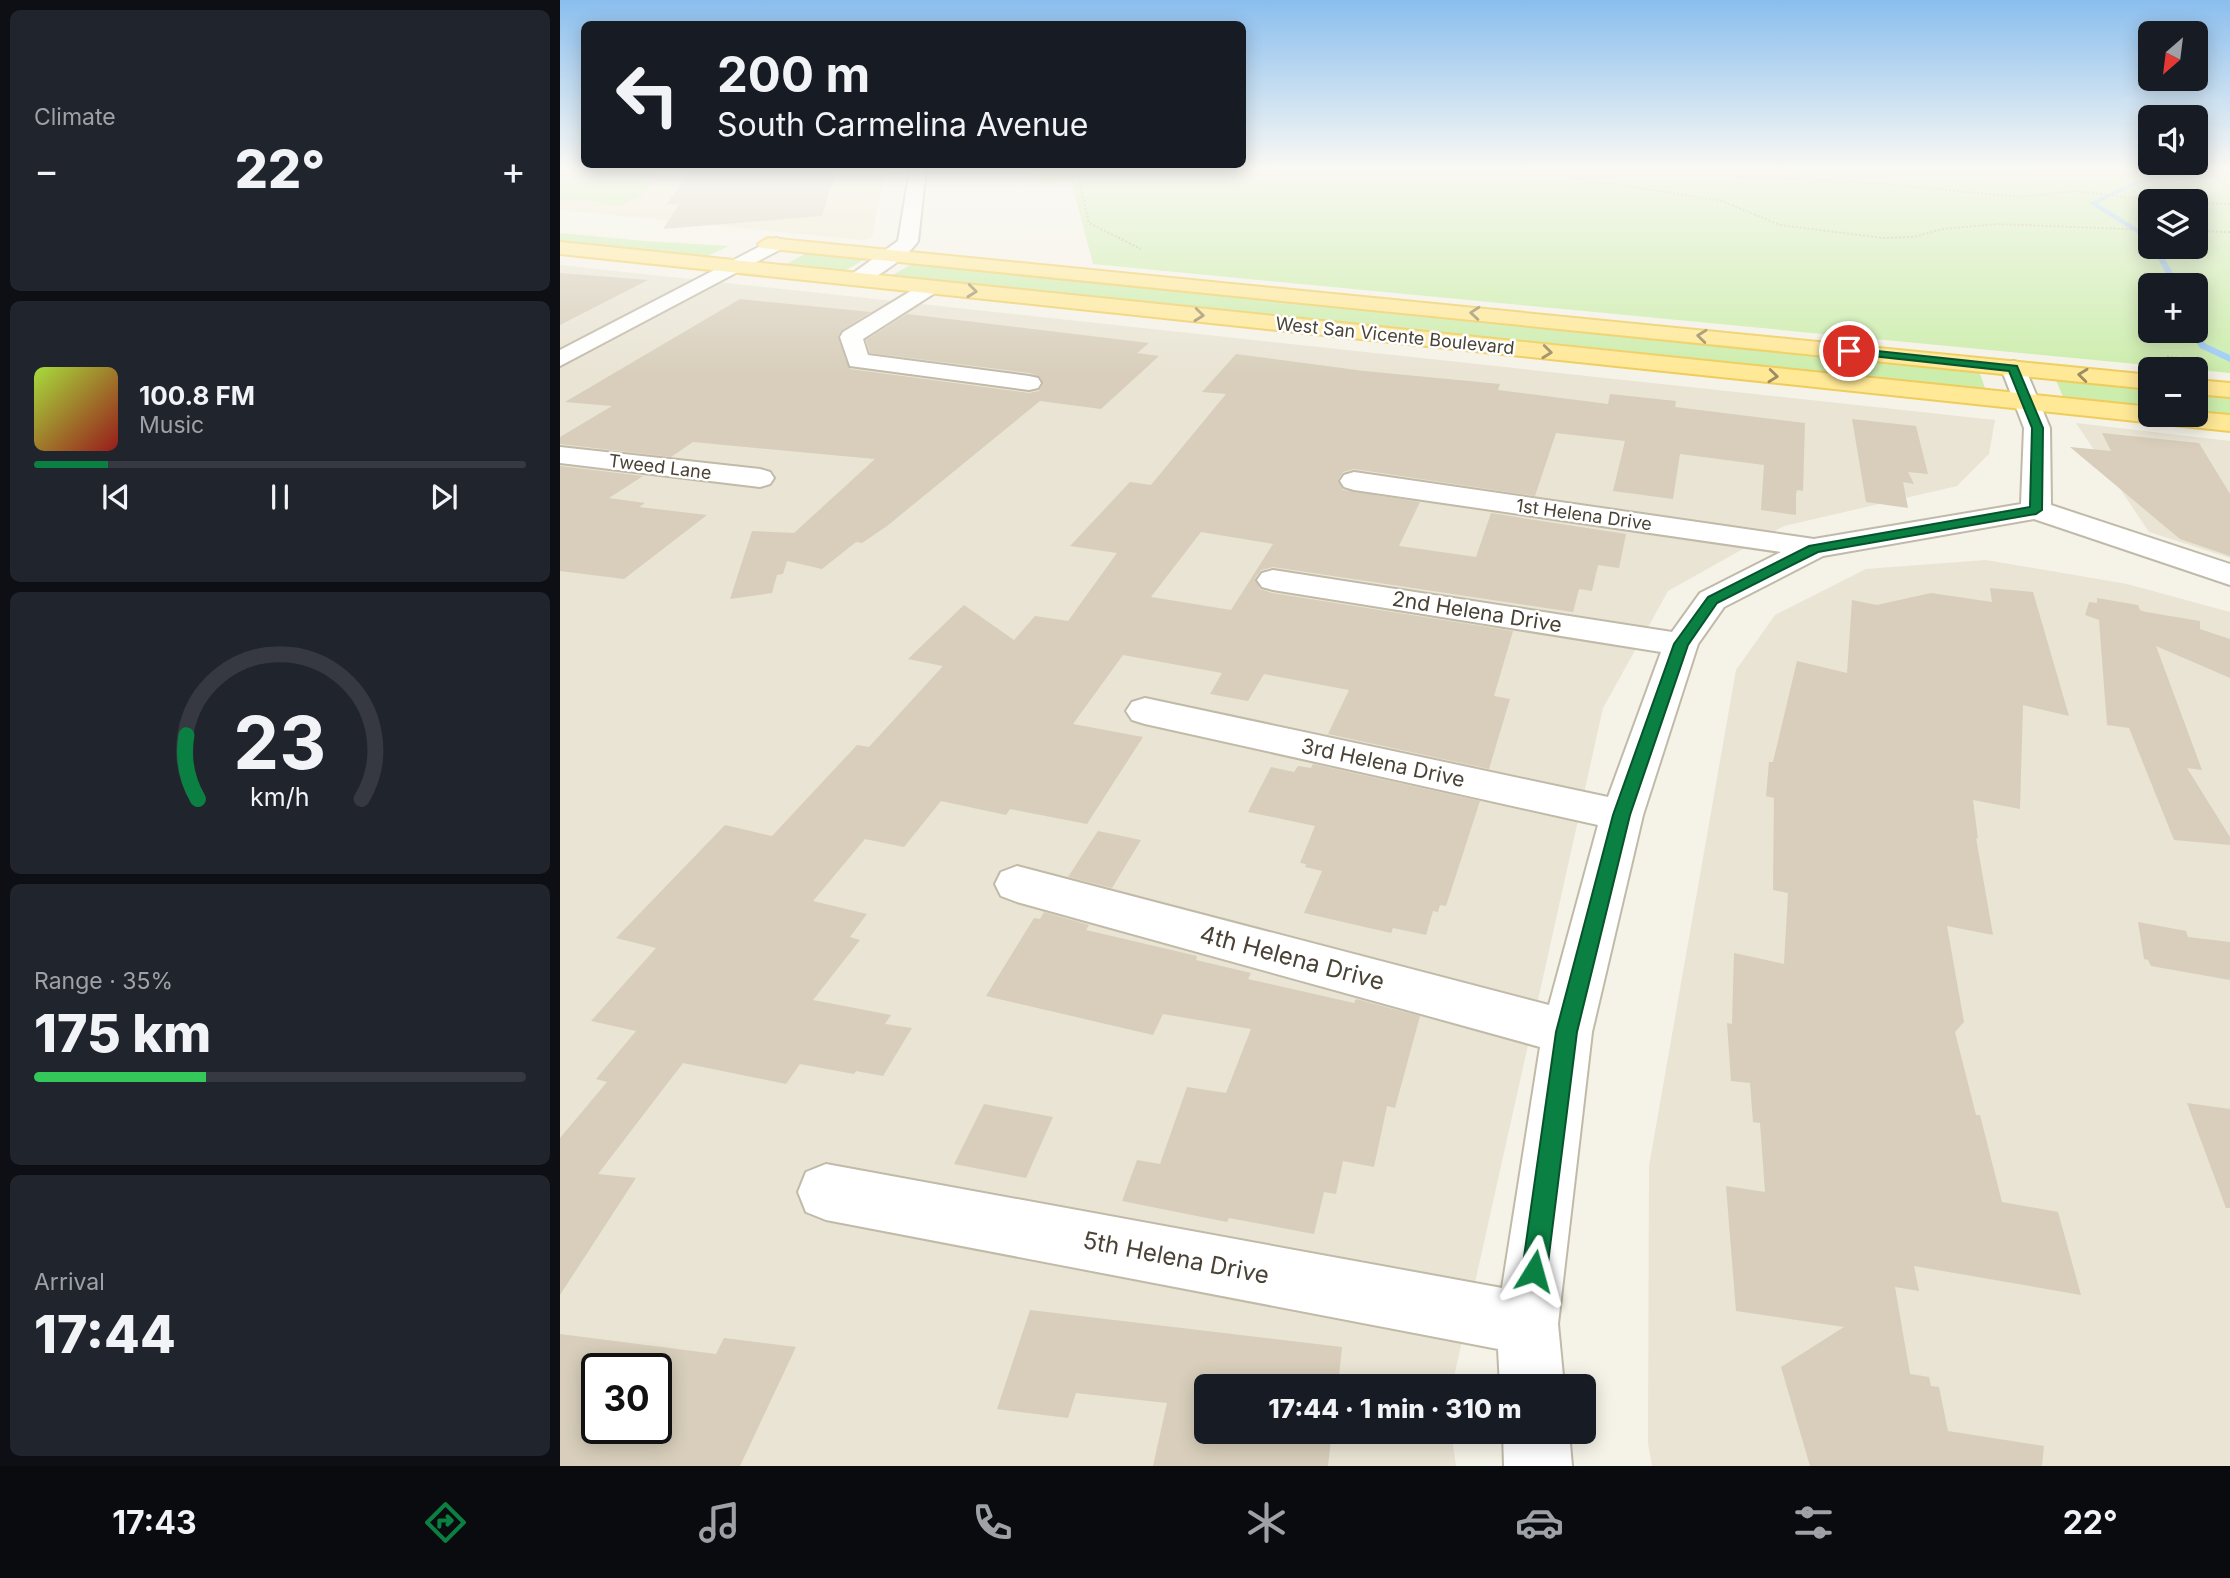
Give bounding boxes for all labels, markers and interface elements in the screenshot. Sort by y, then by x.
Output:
north arrow [2138,21,2208,91]
map controls [2138,21,2208,427]
text: 200 m [717,45,870,104]
icon: left [602,49,693,140]
text: Climate [34,103,116,131]
text: South Carmelina Avenue [717,105,1088,144]
button: sound [2138,105,2208,175]
text: 22° [235,138,325,201]
text: − [34,147,59,193]
text: + [501,147,526,193]
button: layers [2138,189,2208,259]
button: + [2138,273,2208,343]
one-way arrow [967,284,978,299]
one-way arrow [1470,306,1481,321]
one-way arrow [1193,308,1204,323]
street label: West San Vicente Boulevard [1275,313,1515,358]
pin [1819,321,1879,381]
one-way arrow [1696,329,1707,344]
icon: arrive [1830,332,1868,370]
one-way arrow [1541,344,1552,359]
button: − [2138,357,2208,427]
one-way arrow [1768,368,1779,383]
one-way arrow [2077,368,2089,383]
text: 100.8 FM [139,380,255,411]
text: Music [139,411,204,439]
street label: Tweed Lane [607,450,713,483]
icon: previous [97,478,135,516]
icon: pause [261,478,299,516]
icon: next [425,478,463,516]
street label: 1st Helena Drive [1515,495,1653,534]
street label: 2nd Helena Drive [1390,586,1564,637]
text: 23 [234,698,326,787]
street label: 3rd Helena Drive [1299,733,1467,792]
text: km/h [250,782,310,812]
street label: 4th Helena Drive [1197,919,1388,996]
text: Range · 35% [34,967,173,995]
text: 175 km [34,1002,211,1065]
street label: 5th Helena Drive [1081,1225,1272,1290]
position arrow [1497,1234,1571,1308]
text: Arrival [34,1268,105,1296]
text: 17:44 [34,1303,176,1366]
speed limit sign: 30 [581,1353,672,1444]
text: 17:44 · 1 min · 310 m [1268,1393,1522,1424]
icon: directions [421,1498,470,1547]
icon: music [695,1498,744,1547]
icon: phone [968,1498,1017,1547]
icon: climate [1242,1498,1291,1547]
icon: car [1515,1498,1564,1547]
icon: filters [1789,1498,1838,1547]
text: 17:43 [112,1503,197,1542]
text: 22° [2063,1503,2118,1542]

